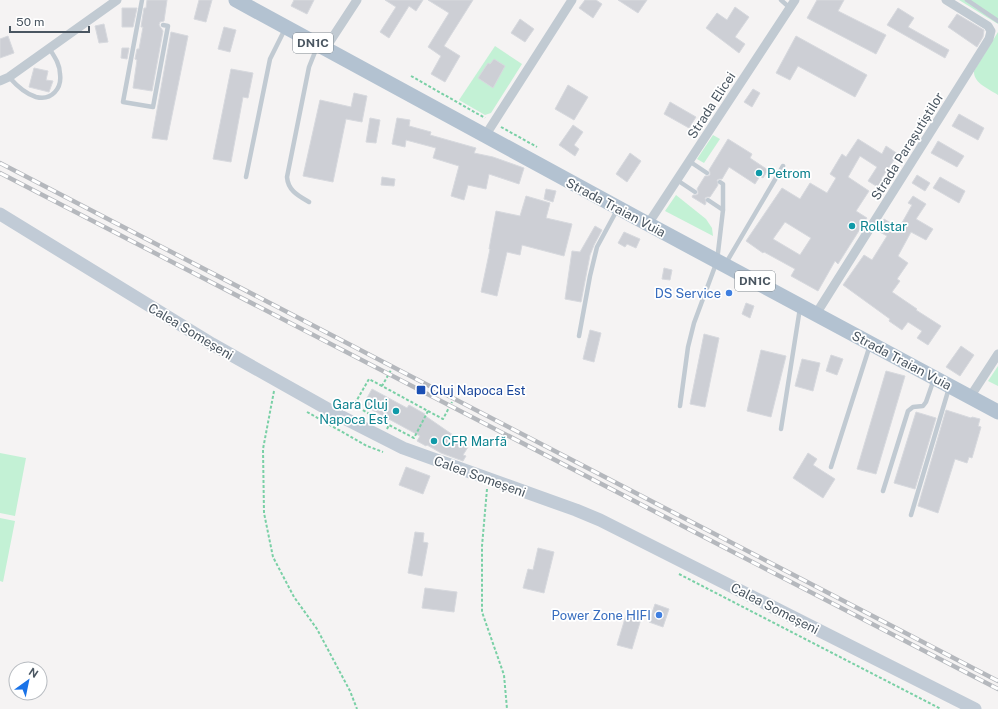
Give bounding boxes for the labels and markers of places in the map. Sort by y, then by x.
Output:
place label: Petrom [767,166,811,181]
marker: Petrom [754,168,764,178]
place label: Rollstar [860,219,907,234]
marker: Rollstar [847,221,857,231]
place label: DS Service [655,286,721,301]
marker: DS Service [724,288,734,298]
place label: Cluj Napoca Est [430,383,526,398]
marker: Cluj Napoca Est [415,384,427,396]
place label: Gara Cluj Napoca Est [319,397,388,427]
marker: Gara Cluj Napoca Est [391,406,401,416]
place label: CFR Marfă [442,434,507,449]
marker: CFR Marfă [429,436,439,446]
place label: Power Zone HIFI [552,608,651,623]
marker: Power Zone HIFI [654,610,664,620]

